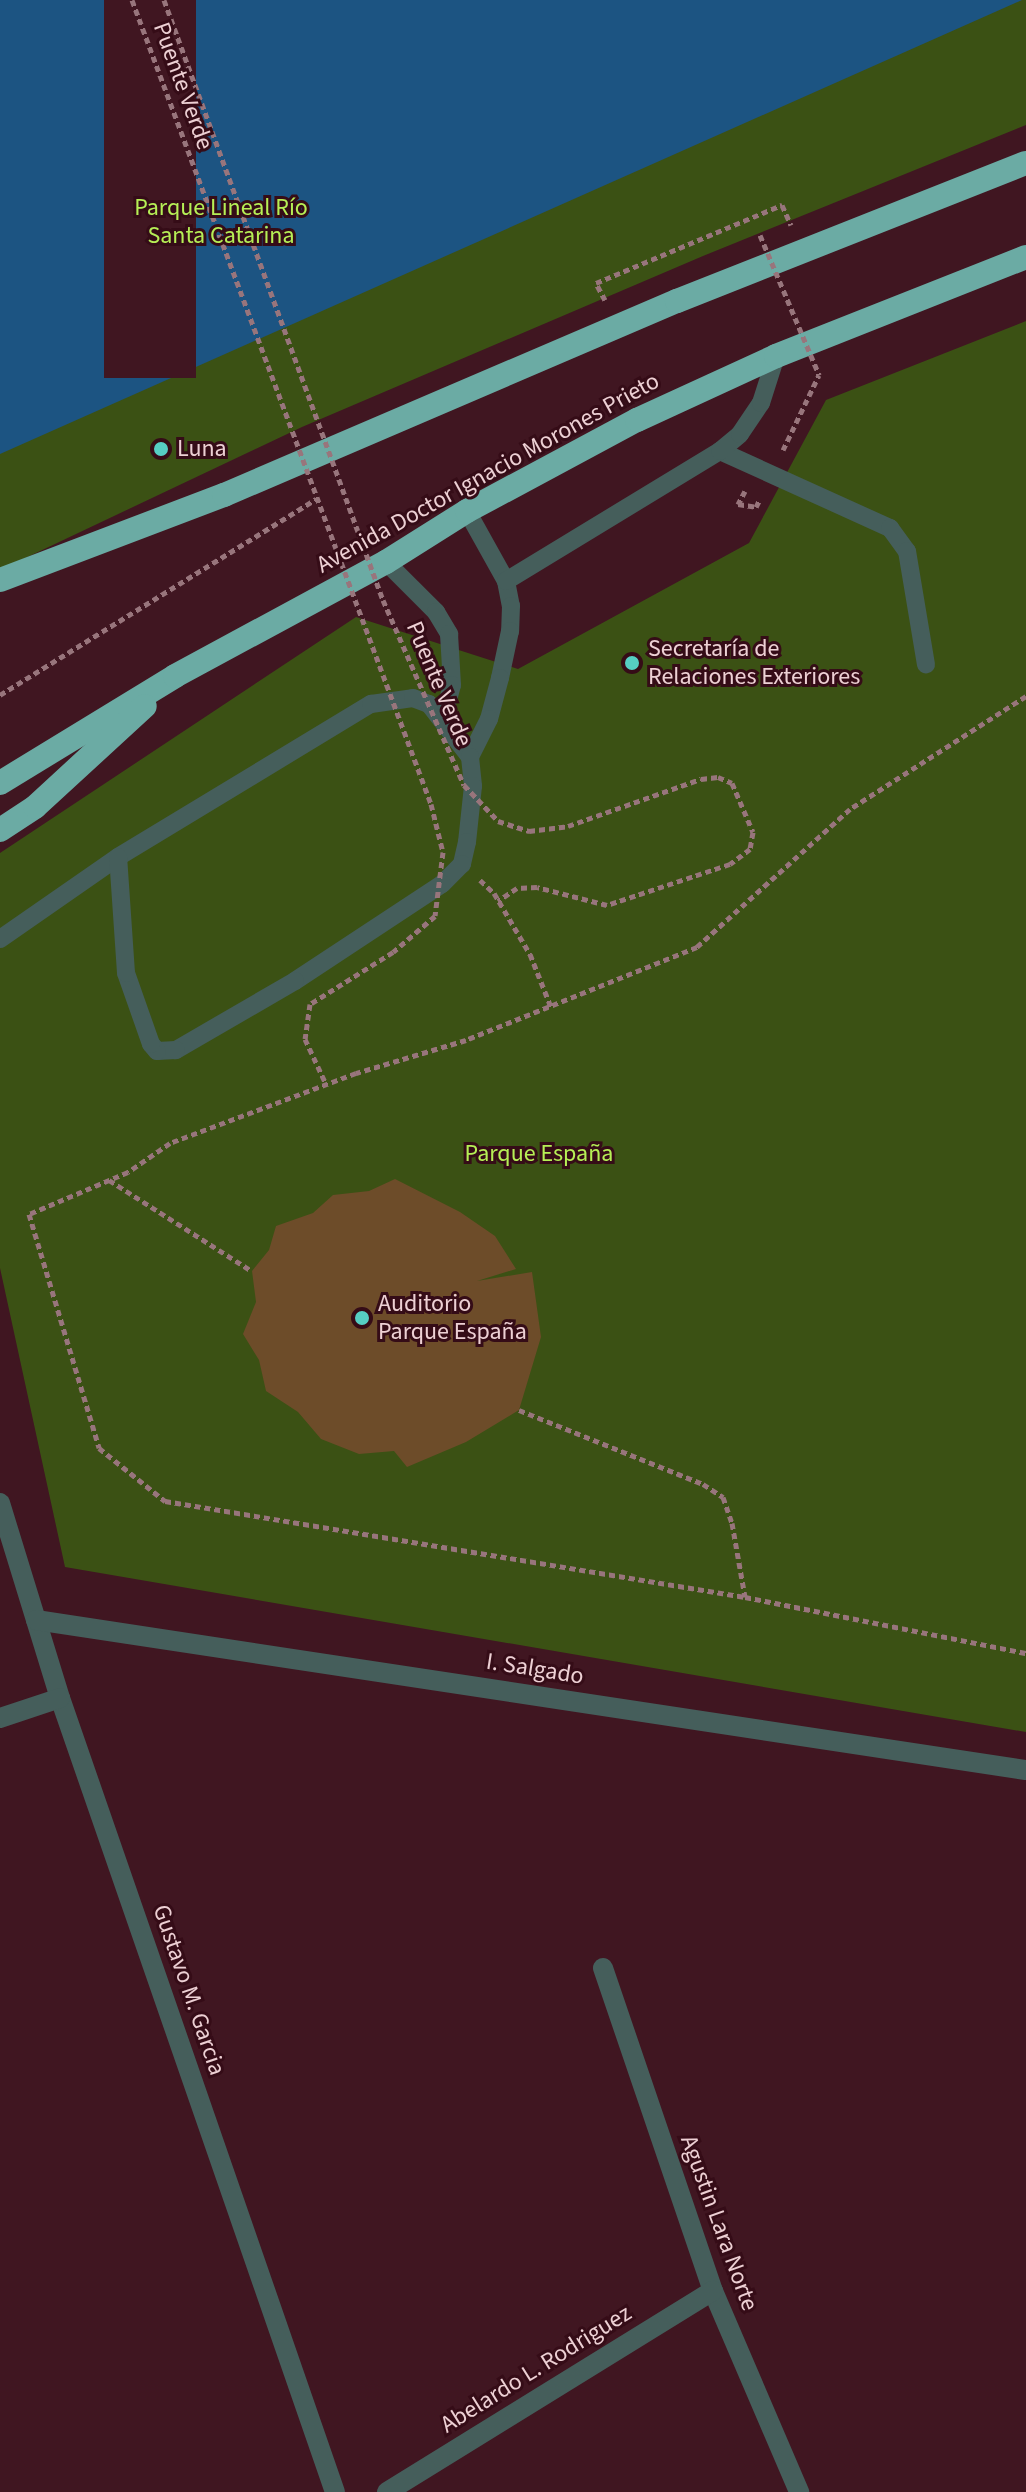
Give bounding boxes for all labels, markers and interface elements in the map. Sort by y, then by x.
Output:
street label: Puente Verde [147,18,219,154]
park label: Parque Lineal Río Santa Catarina [134,194,308,250]
street label: Avenida Doctor Ignacio Morones Prieto [312,366,664,580]
place label: Luna [177,435,227,463]
marker: Luna [152,440,170,458]
street label: Puente Verde [400,617,478,751]
place label: Secretaría de Relaciones Exteriores [648,635,860,691]
marker: Secretaría de Relaciones Exteriores [623,654,641,672]
park label: Parque España [465,1140,613,1168]
place label: Auditorio Parque España [378,1290,527,1346]
marker: Auditorio Parque España [353,1309,371,1327]
street label: I. Salgado [484,1647,586,1691]
street label: Gustavo M. Garcia [146,1901,232,2079]
street label: Agustin Lara Norte [674,2131,764,2315]
street label: Abelardo L. Rodriguez [435,2299,637,2439]

